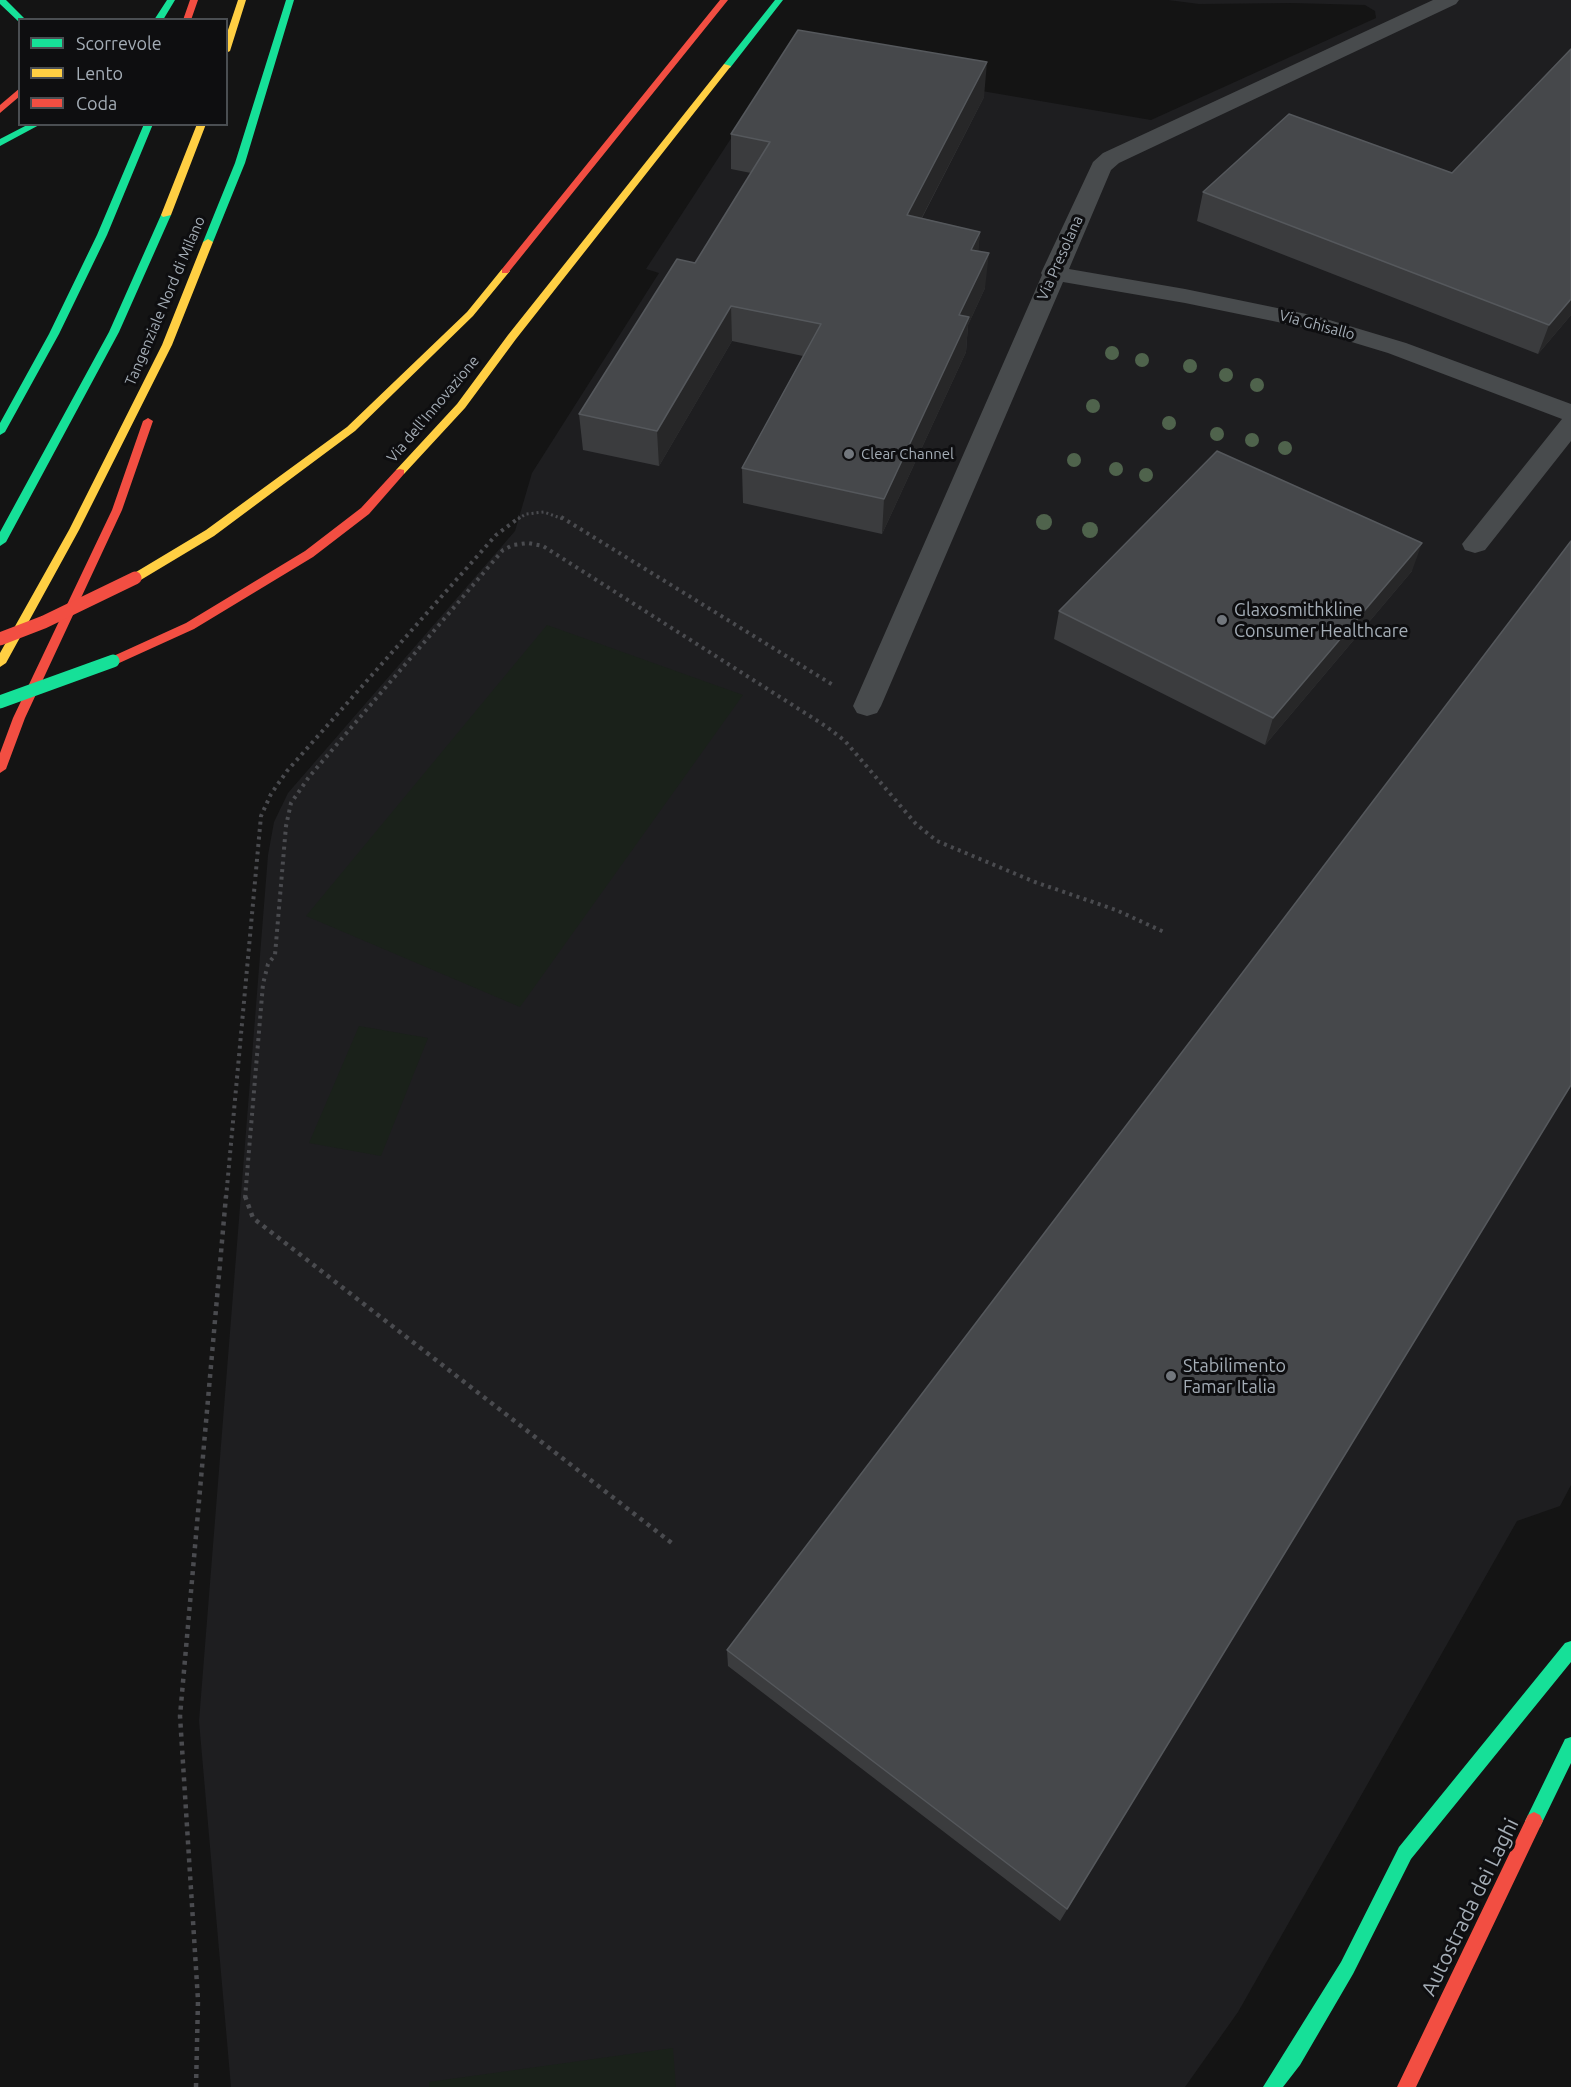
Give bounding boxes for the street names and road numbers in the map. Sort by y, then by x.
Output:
street label: Via Presolana [1033,213,1087,303]
street label: Tangenziale Nord di Milano [121,214,209,388]
street label: Via Ghisallo [1277,306,1357,344]
street label: Via dell'Innovazione [383,352,483,466]
street label: Autostrada dei Laghi [1416,1814,1524,2000]

